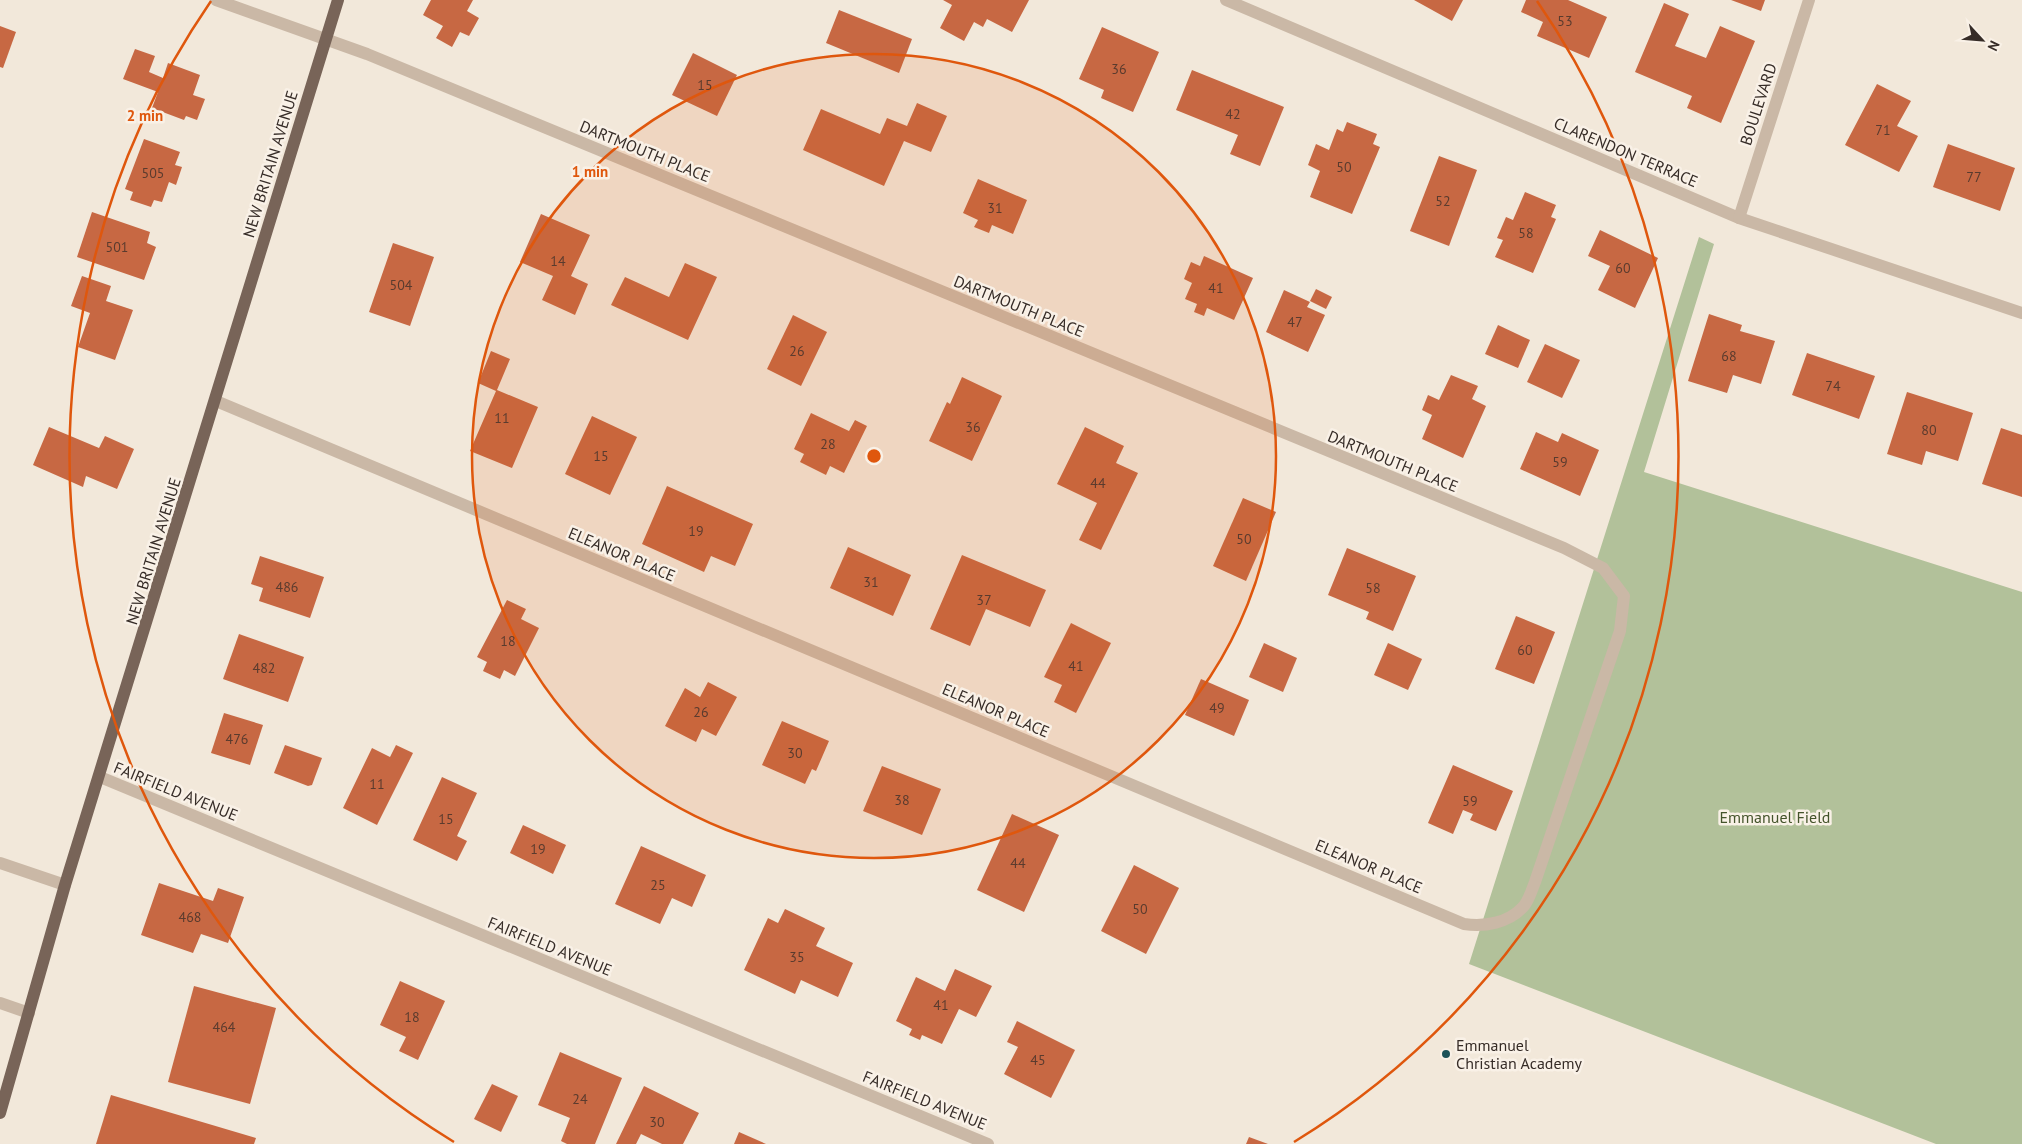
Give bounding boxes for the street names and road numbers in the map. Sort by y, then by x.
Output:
street label: BOULEVARD [1735,60,1781,148]
street label: NEW BRITAIN AVENUE [238,88,302,240]
street label: CLARENDON TERRACE [1551,113,1701,191]
street label: DARTMOUTH PLACE [577,116,713,186]
street label: DARTMOUTH PLACE [951,271,1087,341]
street label: DARTMOUTH PLACE [1325,426,1461,496]
street label: NEW BRITAIN AVENUE [121,475,185,627]
street label: ELEANOR PLACE [565,522,679,586]
street label: ELEANOR PLACE [939,678,1053,742]
street label: FAIRFIELD AVENUE [111,757,241,825]
street label: ELEANOR PLACE [1312,834,1426,898]
street label: FAIRFIELD AVENUE [485,912,615,980]
street label: FAIRFIELD AVENUE [860,1066,990,1134]

